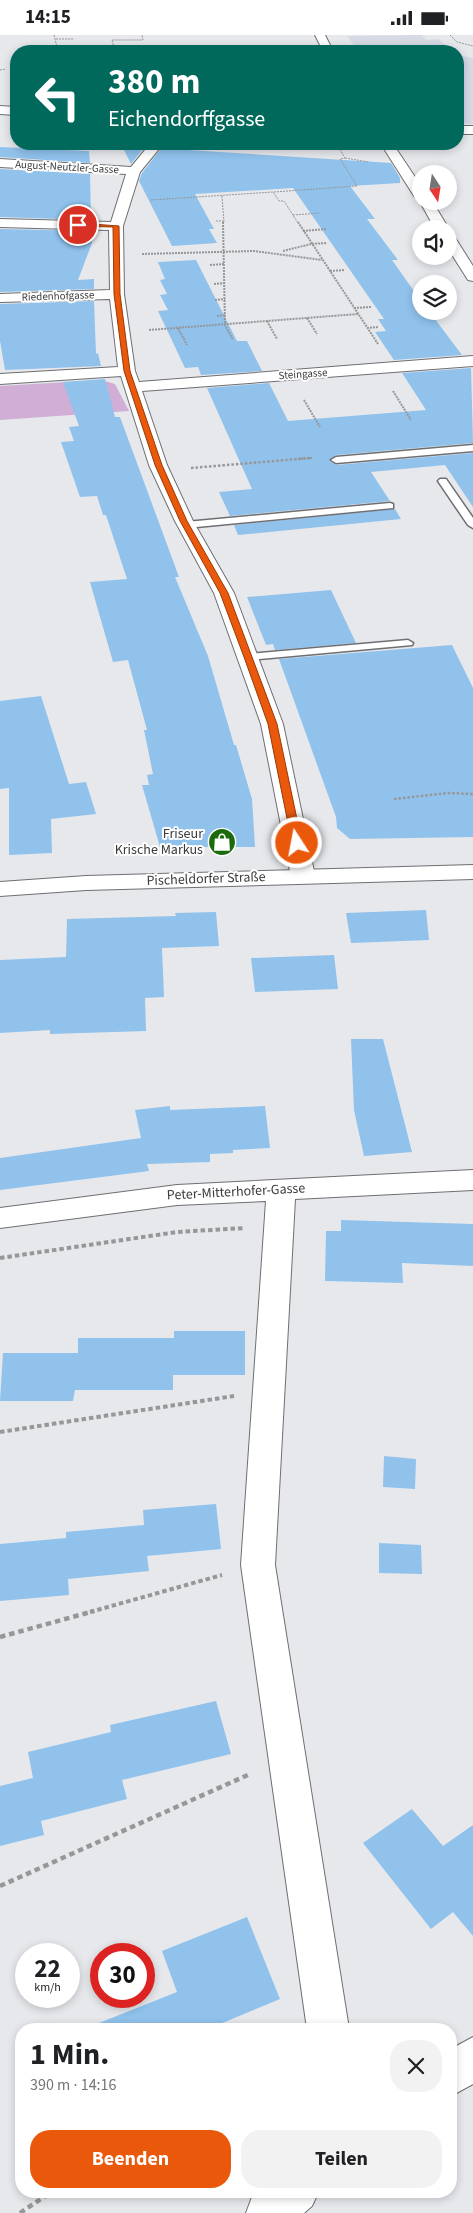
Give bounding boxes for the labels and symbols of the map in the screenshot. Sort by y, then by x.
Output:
street label: August-Neutzler-Gasse [15,157,120,177]
north arrow [412,165,458,210]
pin [57,204,99,246]
street label: Riedenhofgasse [21,287,95,305]
street label: Steingasse [278,365,328,383]
position arrow [270,816,322,868]
place label: Friseur Krische Markus [115,824,203,860]
shop icon: Friseur Krische Markus [207,827,237,857]
street label: Pischeldorfer Straße [146,867,266,891]
street label: Peter-Mitterhofer-Gasse [166,1178,306,1206]
speed limit sign: 30 [90,1943,155,2008]

